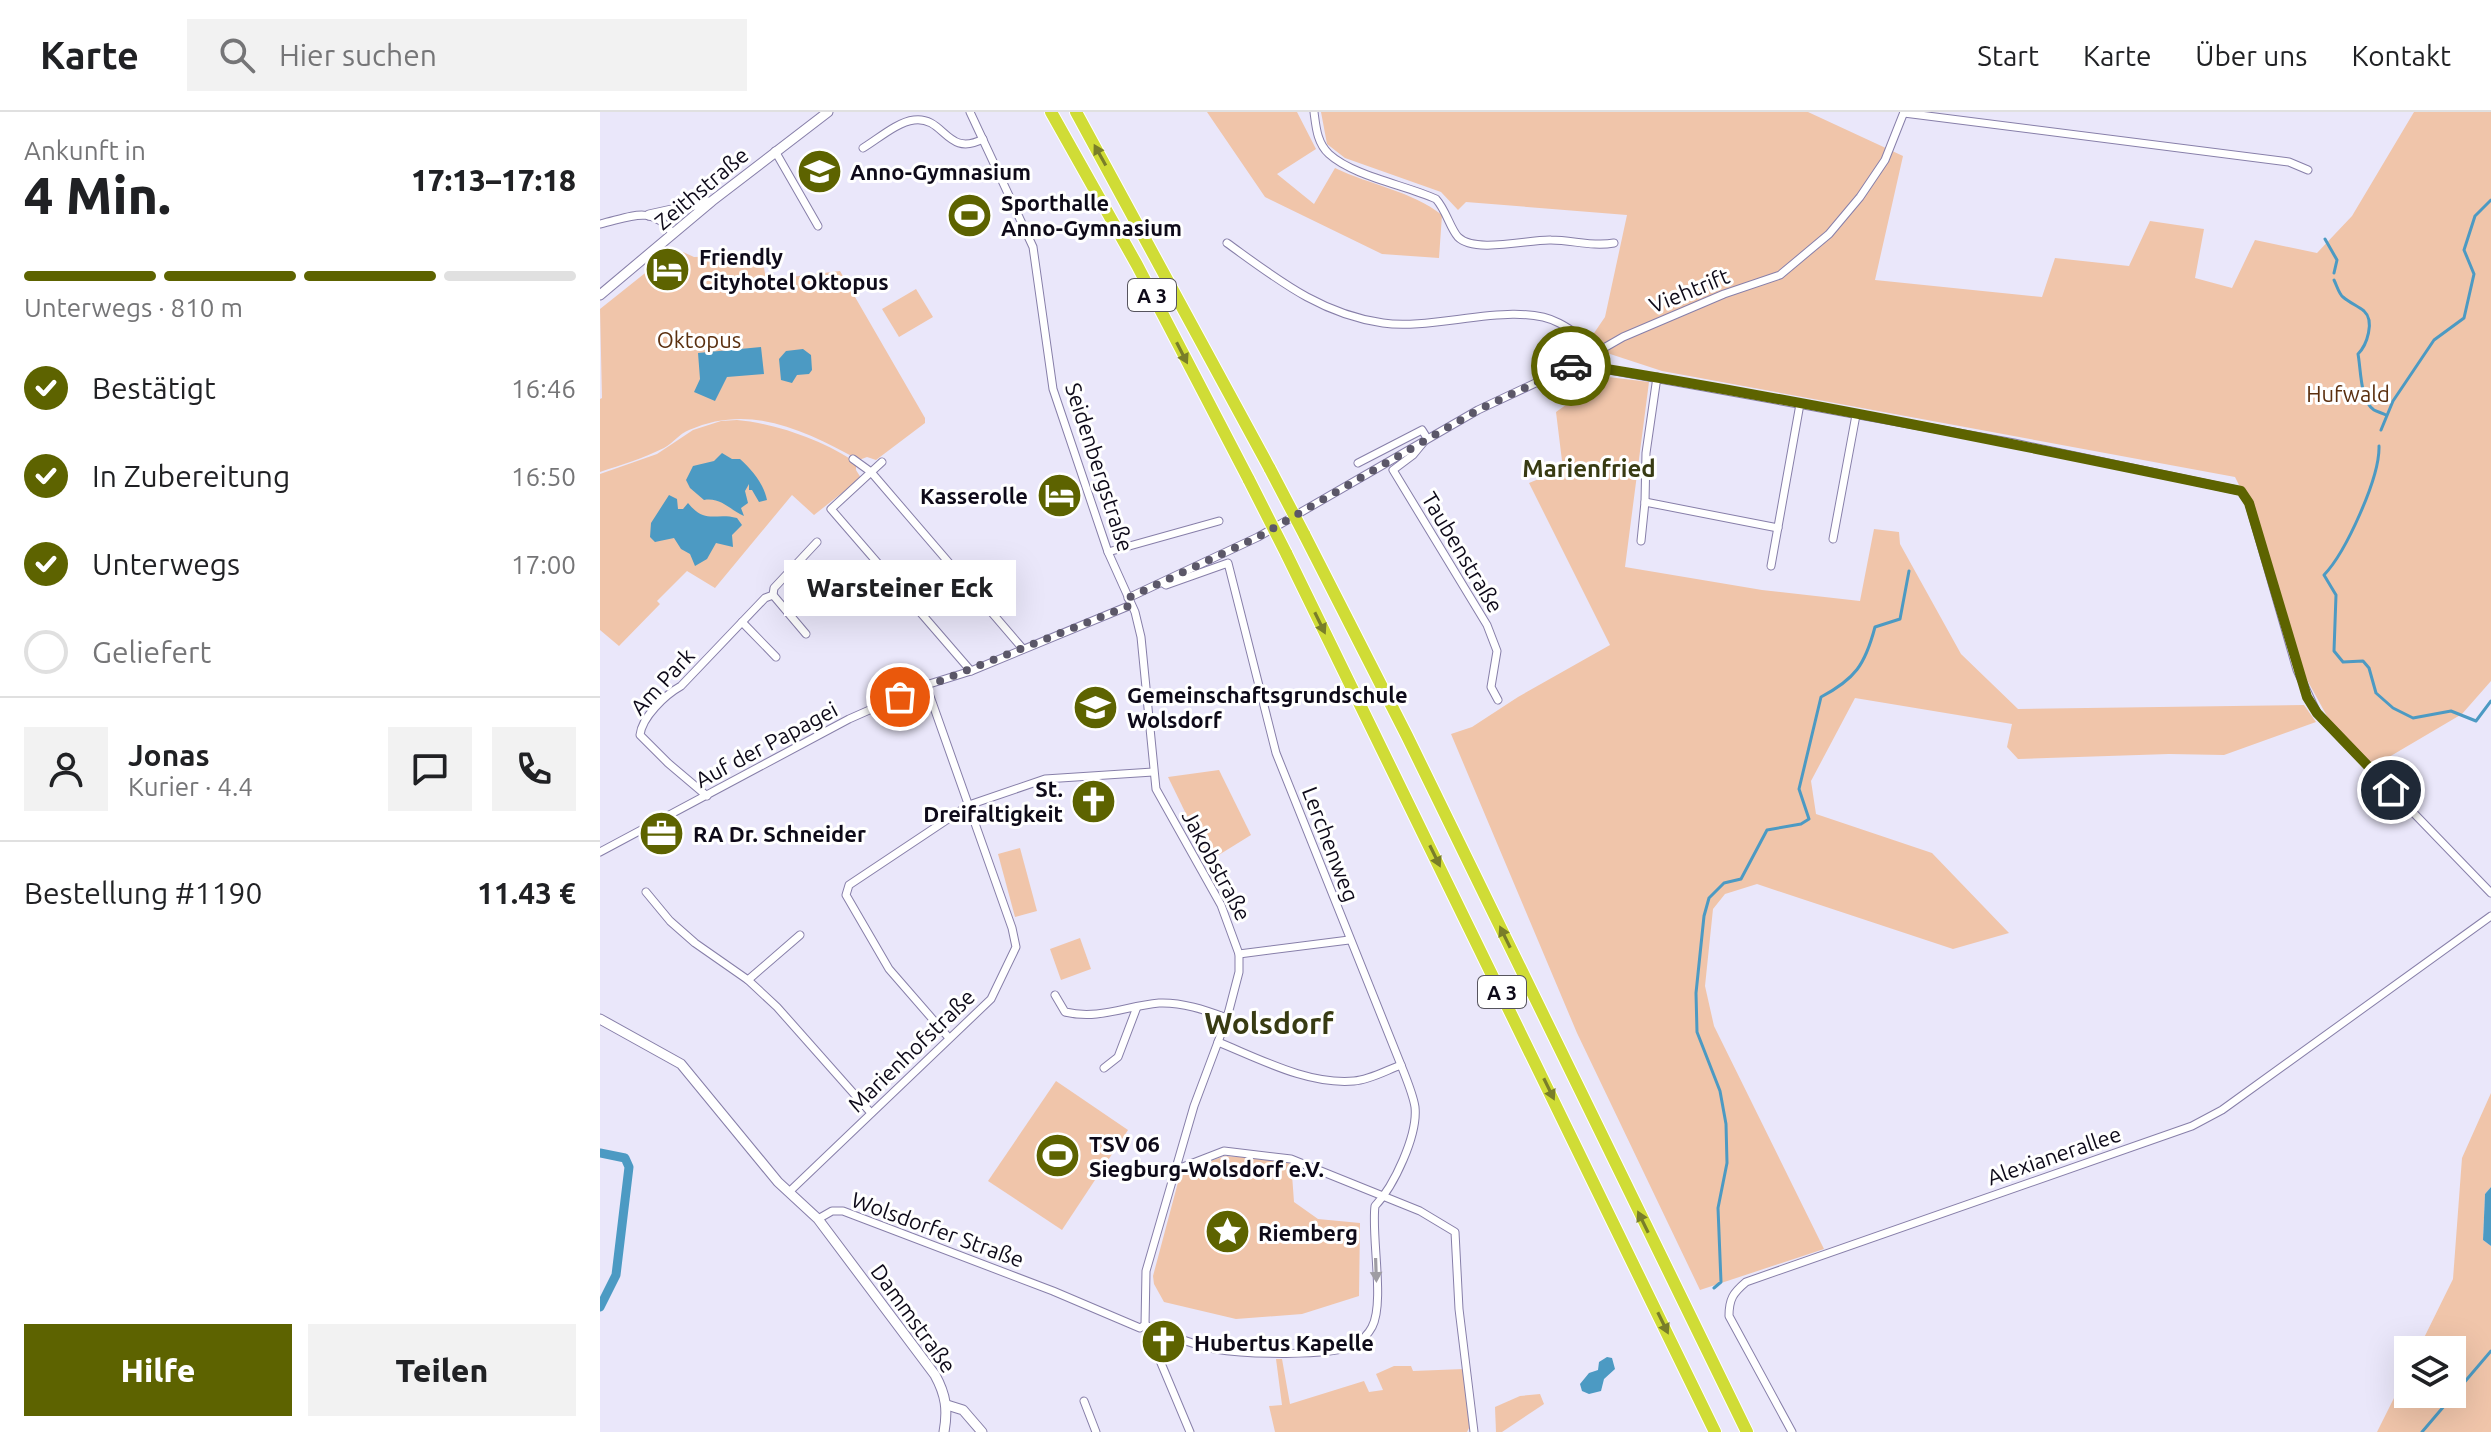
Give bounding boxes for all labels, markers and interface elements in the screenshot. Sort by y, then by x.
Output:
search box [187,19,747,91]
icon: search [215,33,259,77]
text: Karte [40,34,139,76]
text: Hier suchen [279,38,437,72]
text: Start [1977,40,2039,71]
text: Karte [2083,40,2151,71]
text: Über uns [2195,40,2307,71]
text: Kontakt [2351,40,2451,71]
text: Ankunft in [24,136,146,165]
street label: Zeithstraße [649,142,753,234]
one-way arrow [1093,143,1106,166]
school or university icon: Anno-Gymnasium [795,147,843,195]
place label: Anno-Gymnasium [850,159,1031,184]
text: 17:13–17:18 [411,163,576,197]
text: 4 Min. [24,166,171,224]
place label: Sporthalle Anno-Gymnasium [1001,190,1182,240]
sports icon: Sporthalle Anno-Gymnasium [946,191,994,239]
place label: Friendly Cityhotel Oktopus [699,244,889,294]
hotel icon: Friendly Cityhotel Oktopus [644,245,692,293]
street label: Viehtrift [1645,263,1733,317]
road number: A 3 [1128,279,1176,311]
text: Unterwegs · 810 m [24,293,243,322]
courier [1531,326,1611,406]
park label: Oktopus [657,327,741,352]
one-way arrow [1176,341,1189,364]
icon: car [1549,344,1593,388]
icon: check [24,366,68,410]
text: Bestätigt [92,371,216,405]
text: 16:46 [511,374,576,403]
street label: Seidenbergstraße [1061,380,1139,554]
park label: Hufwald [2306,381,2390,406]
icon: check [24,454,68,498]
district label: Marienfried [1522,455,1656,482]
text: In Zubereitung [92,459,290,493]
text: 16:50 [511,462,576,491]
hotel icon: Kasserolle [1035,471,1083,519]
place label: Kasserolle [920,483,1028,508]
street label: Taubenstraße [1417,487,1509,617]
icon: check [24,542,68,586]
text: Unterwegs [92,547,240,581]
text: 17:00 [511,550,576,579]
callout: Warsteiner Eck [784,561,1016,617]
text: Warsteiner Eck [807,573,993,602]
one-way arrow [1313,611,1327,634]
text: Geliefert [92,635,211,669]
street label: Am Park [625,642,699,720]
pin [866,663,934,731]
icon: bag [878,675,922,719]
place label: Gemeinschaftsgrundschule Wolsdorf [1127,682,1408,732]
school or university icon: Gemeinschaftsgrundschule Wolsdorf [1072,683,1120,731]
street label: Auf der Papagei [691,696,841,792]
button: person [24,727,108,811]
button: chat [388,727,472,811]
button: phone [492,727,576,811]
text: Jonas [128,738,210,772]
pin [2357,756,2425,824]
icon: home [2369,768,2413,812]
text: Kurier · 4.4 [128,772,253,801]
place label: St. Dreifaltigkeit [923,776,1063,826]
church icon: St. Dreifaltigkeit [1070,777,1118,825]
street label: Lerchenweg [1298,783,1364,905]
street label: Jakobstraße [1177,805,1257,925]
office icon: RA Dr. Schneider [638,809,686,857]
place label: RA Dr. Schneider [693,821,866,846]
one-way arrow [1428,844,1442,867]
text: Bestellung #1190 [24,876,262,910]
text: 11.43 € [477,876,576,910]
one-way arrow [1498,926,1512,949]
road number: A 3 [1478,976,1526,1008]
street label: Marienhofstraße [843,983,979,1117]
district label: Wolsdorf [1204,1006,1334,1040]
one-way arrow [1543,1078,1556,1101]
street label: Alexianerallee [1984,1120,2124,1190]
place label: TSV 06 Siegburg-Wolsdorf e.V. [1089,1131,1324,1181]
sports icon: TSV 06 Siegburg-Wolsdorf e.V. [1034,1132,1082,1180]
street label: Wolsdorfer Straße [849,1186,1027,1272]
place icon: Riemberg [1203,1208,1251,1256]
one-way arrow [1636,1210,1650,1233]
place label: Riemberg [1258,1220,1358,1245]
one-way arrow [1369,1258,1382,1283]
street label: Dammstraße [866,1259,962,1377]
one-way arrow [1656,1312,1670,1335]
church icon: Hubertus Kapelle [1139,1318,1187,1366]
button: Hilfe [24,1324,292,1416]
button: Teilen [308,1324,576,1416]
place label: Hubertus Kapelle [1194,1330,1374,1355]
map controls [2394,1336,2466,1408]
button: layers [2394,1336,2466,1408]

